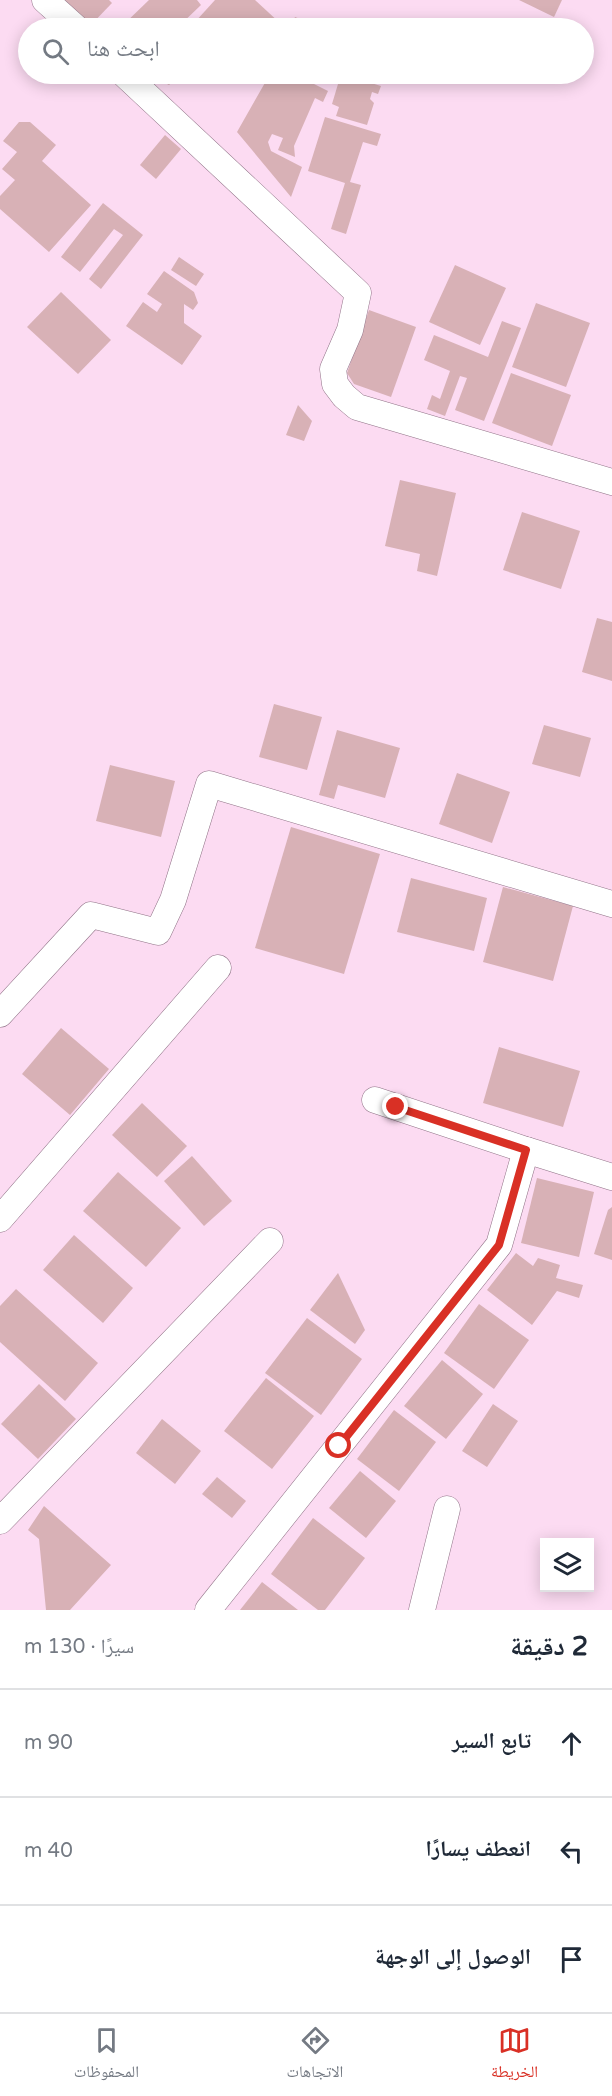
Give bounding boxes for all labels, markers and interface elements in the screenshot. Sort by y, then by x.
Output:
search box [18,18,594,84]
icon: search [39,35,72,68]
text: ابحث هنا [87,36,160,62]
route end [382,1093,408,1119]
route start [325,1432,351,1458]
map controls [540,1538,594,1592]
button: layers [540,1538,594,1592]
text: 2 دقيقة [510,1631,588,1662]
text: سيرًا · 130 m [24,1635,134,1659]
icon: ahead [555,1727,588,1760]
text: تابع السير [452,1728,531,1754]
text: 90 m [24,1731,73,1755]
icon: left [555,1835,588,1868]
text: انعطف يسارًا [426,1836,531,1862]
text: 40 m [24,1839,73,1863]
icon: arrive [555,1943,588,1976]
text: الوصول إلى الوجهة [375,1944,531,1970]
tab: المحفوظات [74,2024,139,2087]
tab: الاتجاهات [287,2024,343,2087]
tab: الخريطة [491,2024,538,2087]

